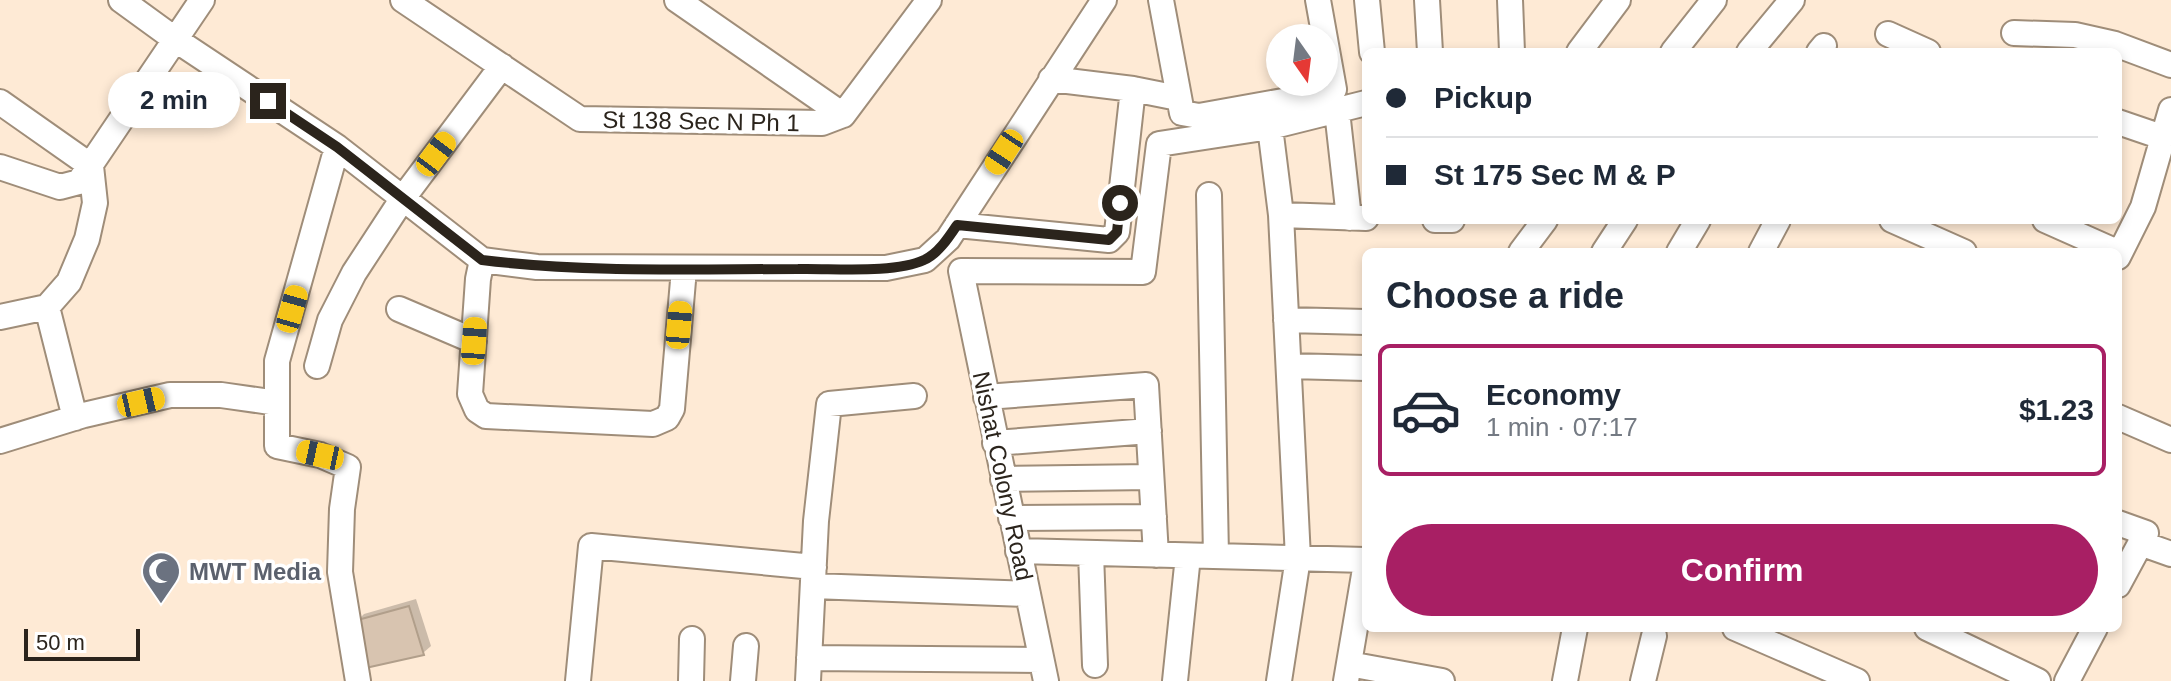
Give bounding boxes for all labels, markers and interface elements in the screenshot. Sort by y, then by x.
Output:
north arrow [1266,24,1338,96]
map controls [1266,24,1338,96]
callout: 2 min [108,73,240,129]
text: Pickup [1434,81,1532,114]
route end [250,83,286,119]
text: 2 min [140,85,208,115]
street label: St 138 Sec N Ph 1 [602,106,800,136]
car [981,125,1027,179]
car [412,128,460,180]
text: St 175 Sec M & P [1434,158,1676,191]
route start [1102,185,1138,221]
text: Choose a ride [1386,275,1624,316]
car [274,283,310,335]
car [665,300,693,350]
car [460,316,488,366]
street label: Nishat Colony Road [968,369,1038,583]
icon: car [1390,374,1462,446]
text: Economy [1486,378,1621,411]
car [115,385,167,419]
text: $1.23 [2019,393,2094,426]
text: 1 min · 07:17 [1486,412,1638,442]
car [294,438,346,472]
button: Confirm [1386,524,2098,616]
mosque icon: MWT Media [140,550,182,605]
place label: MWT Media [189,558,322,585]
scale bar [24,625,140,661]
text: 50 m [36,630,85,655]

